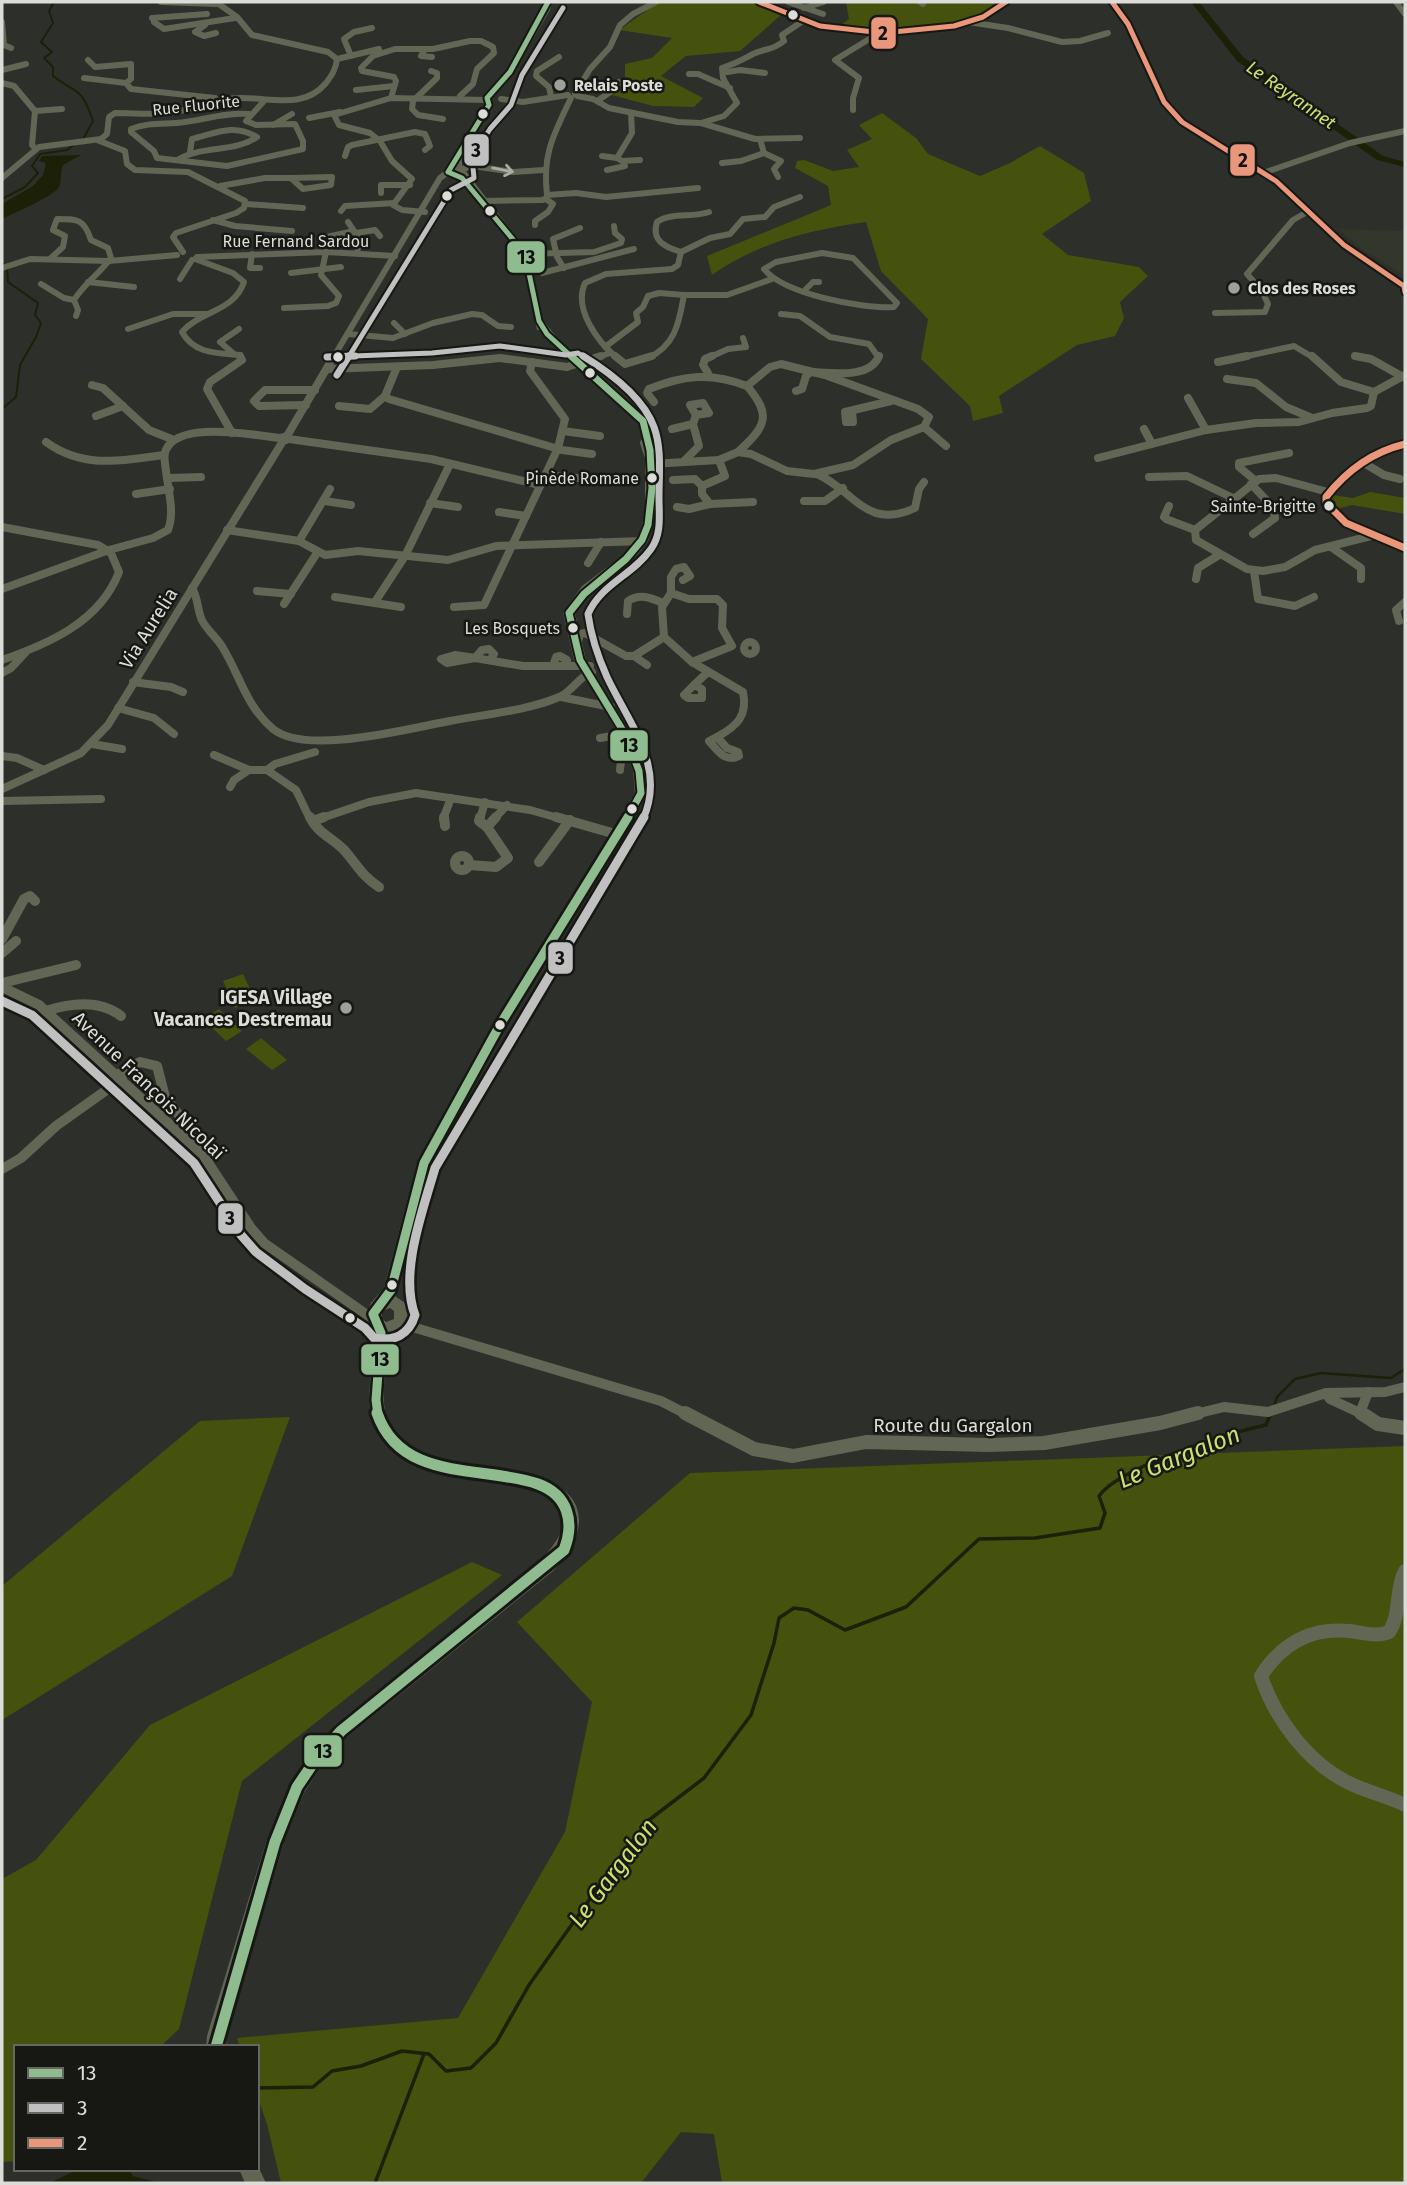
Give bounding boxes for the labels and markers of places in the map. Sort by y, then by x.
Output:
unlabelled marker [786,8,800,22]
place label: Relais Poste [574,76,663,95]
marker: Relais Poste [552,77,568,93]
unlabelled marker [476,107,490,121]
unlabelled marker [440,189,454,203]
unlabelled marker [483,204,497,218]
place label: Clos des Roses [1248,279,1356,298]
marker: Clos des Roses [1226,280,1242,296]
unlabelled marker [331,350,345,364]
unlabelled marker [583,366,597,380]
place label: Pinède Romane [525,469,639,488]
marker: Pinède Romane [645,471,659,485]
place label: Sainte-Brigitte [1211,497,1316,516]
marker: Sainte-Brigitte [1322,499,1336,513]
place label: Les Bosquets [465,619,560,638]
marker: Les Bosquets [566,621,580,635]
unlabelled marker [625,802,639,816]
place label: IGESA Village Vacances Destremau [153,986,332,1031]
marker: IGESA Village Vacances Destremau [338,1000,354,1016]
unlabelled marker [493,1018,507,1032]
unlabelled marker [385,1278,399,1292]
unlabelled marker [343,1311,357,1325]

